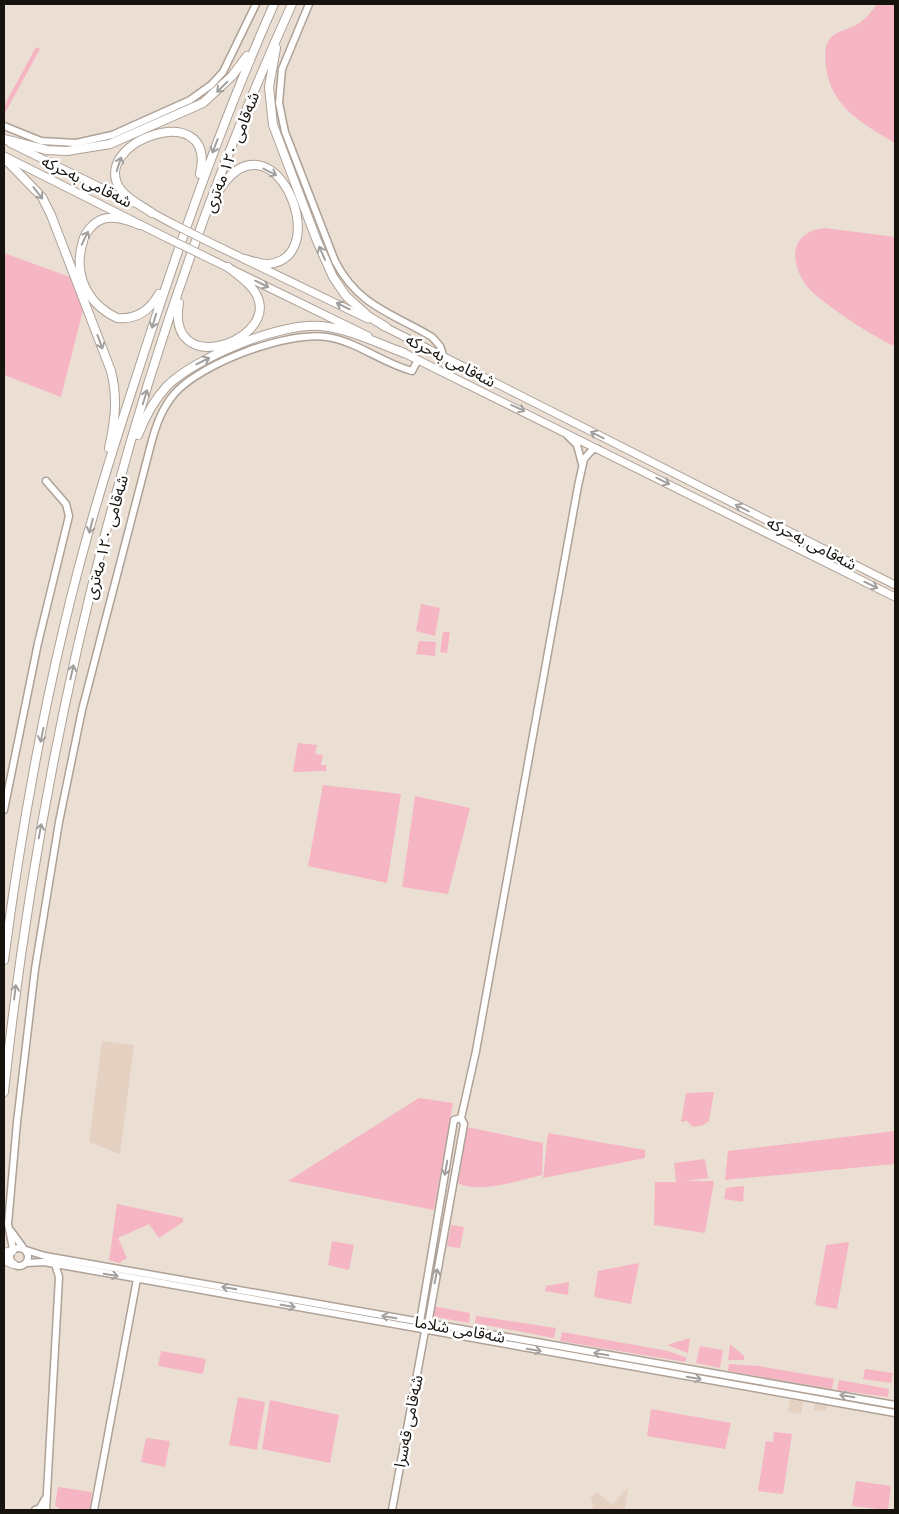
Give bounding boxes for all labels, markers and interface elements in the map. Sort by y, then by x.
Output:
one-way arrow [215,81,228,93]
street label: شەقامی ١٢٠ مەتری [198,89,264,215]
one-way arrow [210,138,219,153]
street label: شەقامی بەحرکە [38,150,136,212]
one-way arrow [115,156,125,172]
one-way arrow [262,167,277,177]
one-way arrow [33,186,43,200]
one-way arrow [80,230,90,245]
one-way arrow [316,246,326,261]
one-way arrow [254,280,269,289]
one-way arrow [336,301,351,311]
one-way arrow [149,312,159,328]
street label: شەقامی بەحرکە [402,328,500,392]
one-way arrow [96,334,105,349]
one-way arrow [195,356,210,365]
one-way arrow [141,389,151,405]
one-way arrow [510,404,525,414]
one-way arrow [590,430,605,439]
street label: شەقامی ١٢٠ مەتری [79,473,133,601]
one-way arrow [655,477,670,486]
one-way arrow [735,503,750,512]
street label: شەقامی بەحرکە [763,511,861,575]
one-way arrow [86,517,95,533]
one-way arrow [864,580,879,590]
one-way arrow [68,664,77,680]
one-way arrow [37,727,46,743]
one-way arrow [35,824,45,840]
one-way arrow [10,984,20,1000]
one-way arrow [440,1160,450,1176]
one-way arrow [431,1268,441,1284]
one-way arrow [102,1270,118,1280]
one-way arrow [222,1283,238,1292]
one-way arrow [279,1302,295,1312]
street label: شەقامی شلاما [413,1310,507,1348]
one-way arrow [382,1311,398,1321]
one-way arrow [526,1346,542,1356]
one-way arrow [593,1348,609,1358]
street label: شەقامی قەسرا [388,1373,428,1469]
one-way arrow [686,1374,702,1384]
one-way arrow [840,1391,856,1401]

